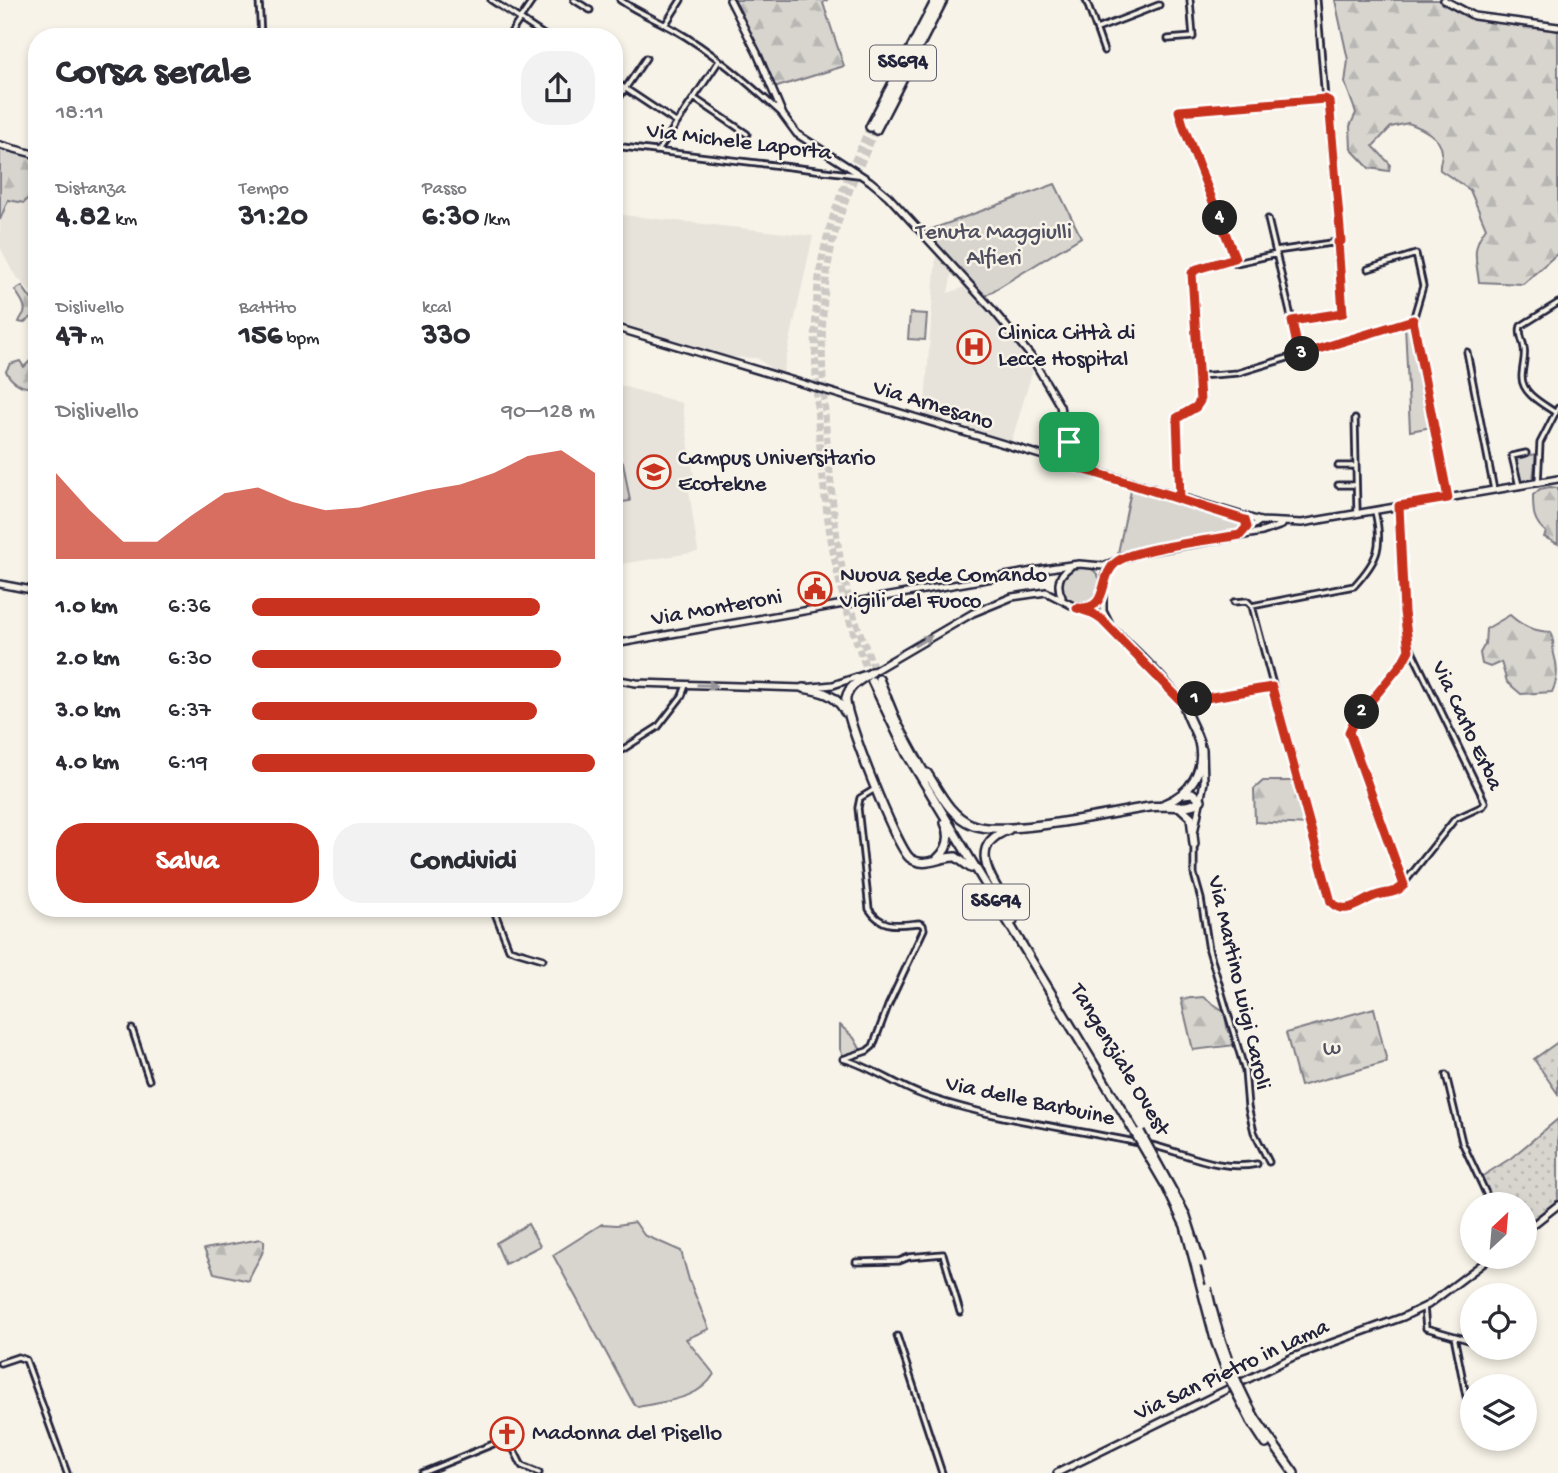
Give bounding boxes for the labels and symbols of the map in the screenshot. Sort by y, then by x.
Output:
road number: SS694 [870,46,936,80]
street label: Via Michele Laporta [644,118,834,168]
pin: 4 [1202,200,1238,235]
park label: Tenuta Maggiulli Alfieri [914,220,1072,273]
place label: Clinica Città di Lecce Hospital [998,321,1135,374]
hospital icon: Clinica Città di Lecce Hospital [955,328,993,366]
pin: 3 [1284,336,1320,372]
street label: Via Arnesano [869,375,997,437]
pin [1039,412,1099,472]
place label: Campus Universitario Ecotekne [678,446,876,499]
school or university icon: Campus Universitario Ecotekne [635,453,673,491]
place label: Nuova sede Comando Vigili del Fuoco [839,563,1047,616]
public building icon: Nuova sede Comando Vigili del Fuoco [796,570,834,608]
street label: Via Monteroni [649,584,784,634]
one-way arrow [914,635,933,648]
street label: Via Carlo Erba [1424,656,1508,796]
one-way arrow [696,679,718,691]
pin: 1 [1178,682,1212,716]
pin: 2 [1344,694,1380,730]
street label: Via Martino Luigi Caroli [1200,872,1276,1093]
road number: SS694 [963,884,1029,920]
street label: Tangenziale Ovest [1062,977,1176,1142]
park label: w [1323,1036,1341,1063]
street label: Via delle Barbuine [942,1071,1118,1133]
north arrow [1460,1192,1536,1269]
street label: Via San Pietro in Lama [1129,1313,1335,1428]
church icon: Madonna del Pisello [488,1415,526,1453]
place label: Madonna del Pisello [532,1421,722,1448]

